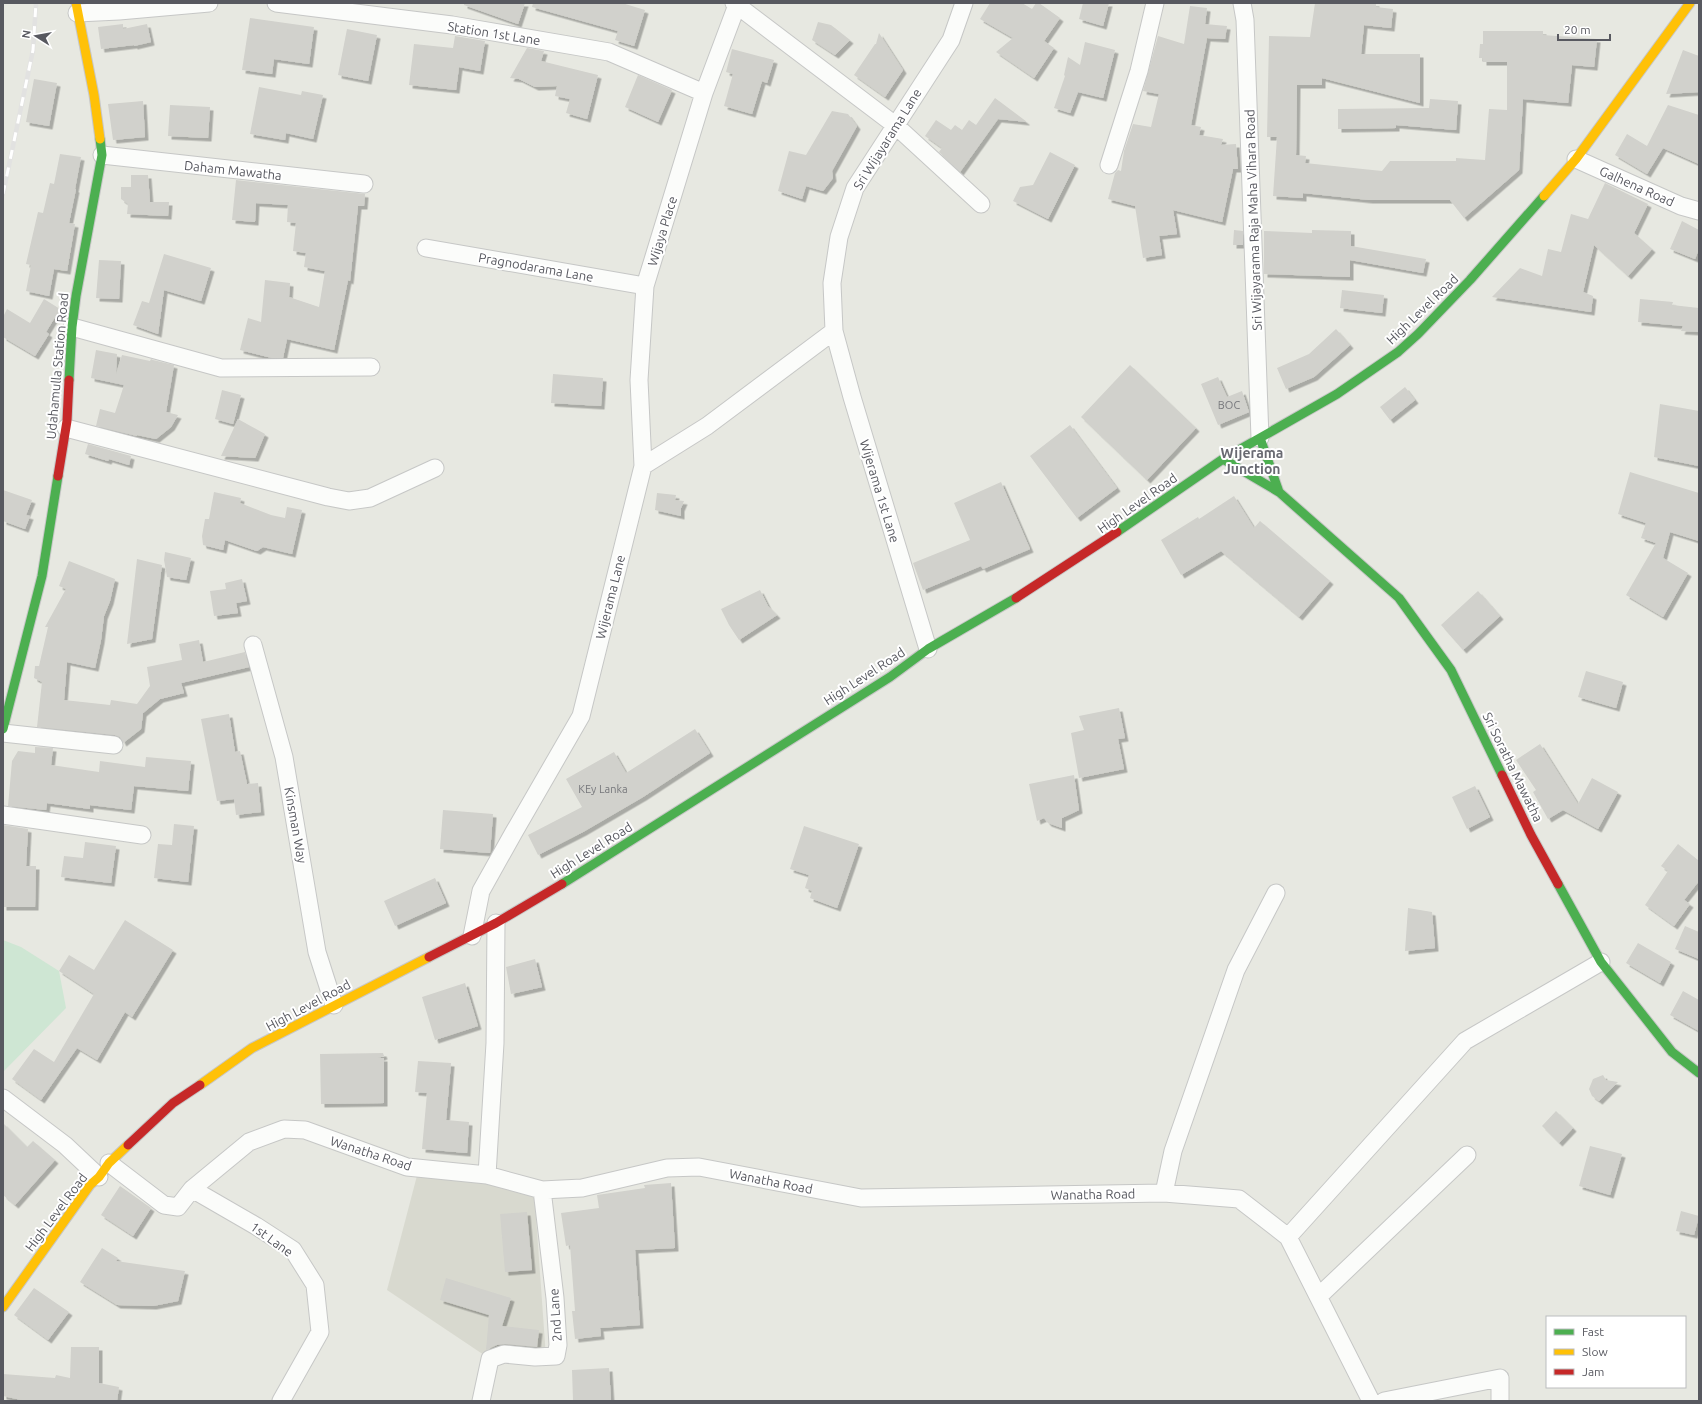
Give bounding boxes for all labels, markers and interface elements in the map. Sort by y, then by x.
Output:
north arrow [16,16,56,56]
scale bar [1558,16,1610,42]
street label: Station 1st Lane [447,19,541,47]
text: 20 m [1564,23,1591,36]
text: N [20,29,33,39]
street label: Sri Wijayarama Lane [850,86,924,192]
street label: Sri Wijayarama Raja Maha Vihara Road [1242,109,1264,331]
street label: Daham Mawatha [183,158,283,182]
street label: Galhena Road [1597,163,1677,209]
street label: Wijaya Place [645,194,679,268]
street label: Pragnodarama Lane [477,250,595,284]
street label: High Level Road [1383,271,1461,347]
street label: Udahamulla Station Road [44,292,70,440]
house number: BOC [1218,399,1240,411]
street label: Wijerama 1st Lane [858,438,902,544]
district label: Wijerama Junction [1221,445,1283,477]
street label: High Level Road [1095,470,1179,536]
street label: Wijerama Lane [593,554,627,640]
street label: High Level Road [821,645,907,707]
street label: Sri Soratha Mawatha [1480,710,1546,824]
house number: KEy Lanka [578,783,628,795]
street label: Kinsman Way [282,786,310,864]
street label: High Level Road [548,819,634,881]
street label: High Level Road [263,977,353,1033]
street label: Wanatha Road [329,1133,413,1173]
street label: Wanatha Road [728,1166,814,1196]
street label: High Level Road [22,1170,90,1254]
street label: Wanatha Road [1051,1186,1135,1202]
street label: 1st Lane [248,1219,296,1259]
street label: 2nd Lane [546,1288,564,1342]
legend [1546,1316,1686,1388]
text: Fast [1582,1325,1604,1338]
text: Slow [1582,1345,1608,1358]
text: Jam [1582,1365,1604,1378]

